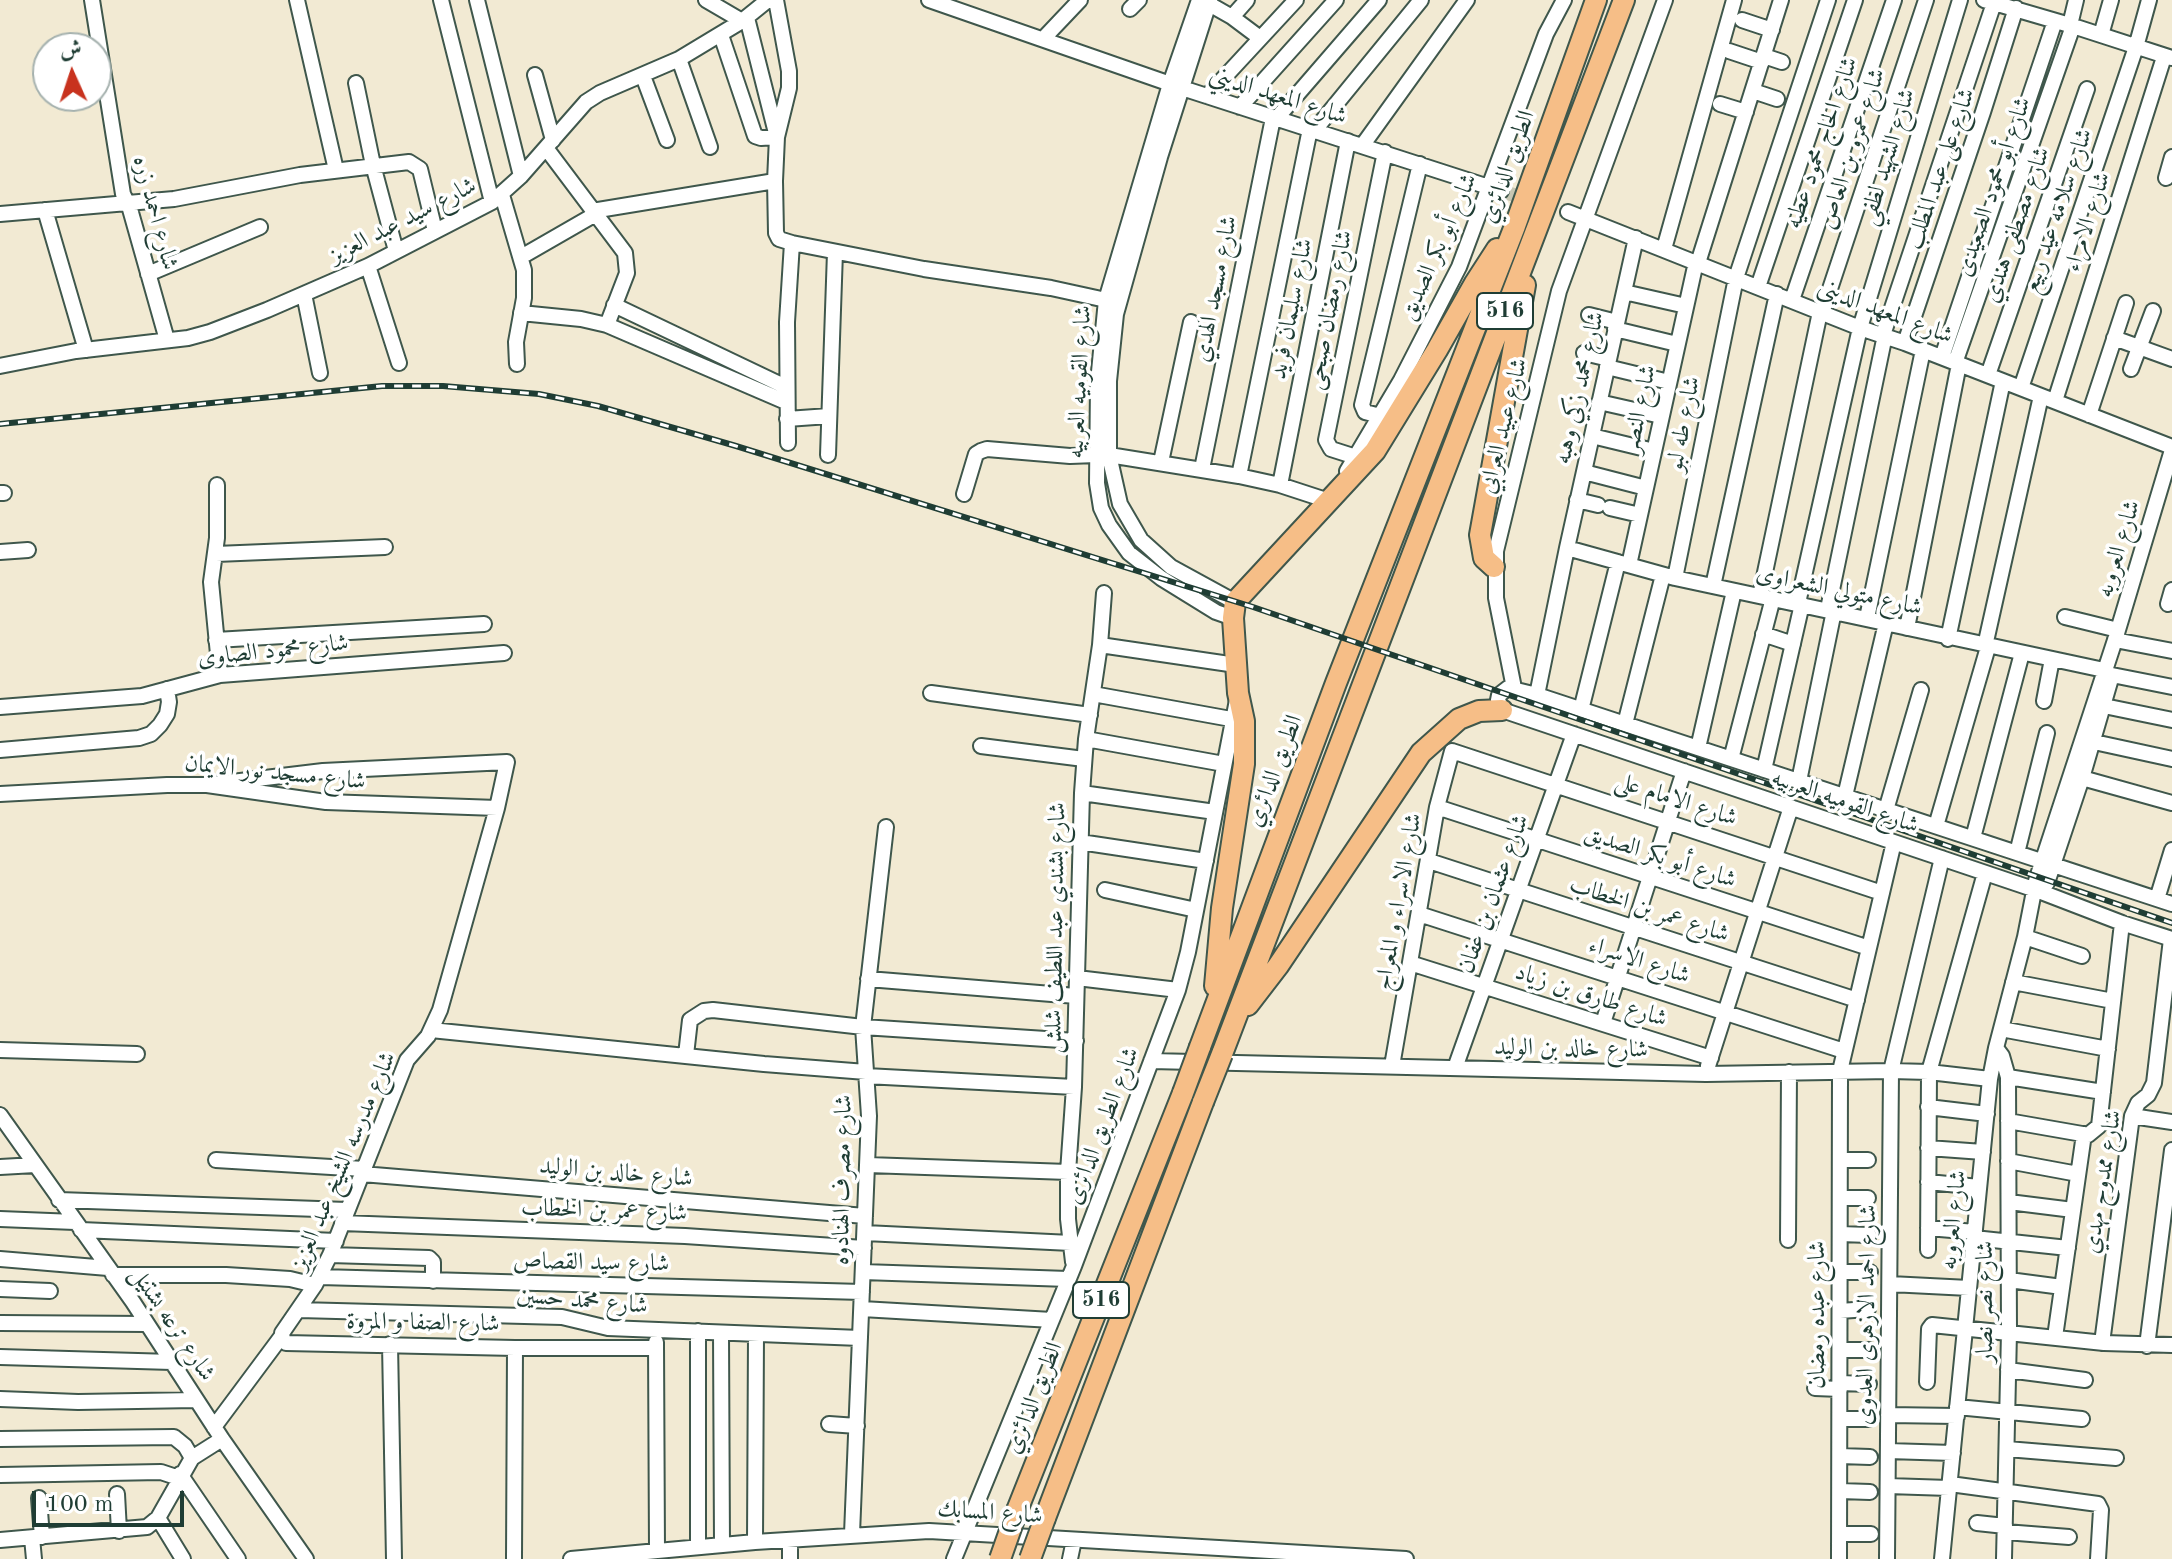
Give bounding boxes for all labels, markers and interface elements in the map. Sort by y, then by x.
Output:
north arrow [32,32,112,112]
text: ش [59,38,82,62]
street label: شارع الحاج محمود عطيه [1779,53,1865,233]
street label: شارع المعهد الديني [1206,60,1350,132]
street label: شارع عمرو بن العاص [1813,65,1893,233]
street label: شارع الشهيد لطفي [1854,85,1922,229]
street label: شارع على عبد المطلب [1900,85,1982,253]
street label: شارع أبو محمود الصعيدى [1950,93,2038,281]
street label: الطريق الدائري [1474,107,1542,227]
street label: شارع سلامه عيد ربيع [2016,125,2100,297]
street label: شارع مصطفى هندي [1977,143,2057,307]
street label: شارع احمد زره [126,153,184,273]
street label: شارع أبو بكر الصديق [1394,169,1484,325]
street label: شارع الامراء [2058,169,2118,275]
street label: شارع سيد عبد العزيز [325,172,481,270]
street label: شارع مسجد الهدي [1188,214,1244,364]
street label: شارع رمضان صبحى [1300,228,1360,392]
street label: شارع سليمان فريد [1264,236,1320,382]
street label: شارع المعهد الدينى [1813,273,1957,351]
road number: 516 [1477,293,1533,329]
street label: شارع القوميه العربيه [1062,305,1098,459]
street label: شارع محمد زكي وهبه [1548,309,1612,467]
street label: شارع عبيد العرابي [1473,355,1535,497]
street label: شارع النصر [1617,362,1663,456]
street label: شارع طه لبو [1661,374,1707,474]
street label: شارع العروبه [2091,497,2147,601]
street label: شارع متولي الشعراوى [1753,559,1925,623]
street label: شارع محمود الصاوى [196,629,350,673]
street label: الطريق الدائري [1240,711,1310,831]
street label: شارع مسجد نور الايمان [183,749,367,797]
street label: شارع القوميه العربيه [1768,763,1922,841]
street label: شارع الامام على [1611,767,1741,833]
street label: شارع بشندي عبد اللطيف شلش [1039,802,1073,1054]
street label: شارع الاسراء و المعراج [1369,811,1429,993]
street label: شارع عثمان بن عفان [1452,811,1536,977]
street label: شارع أبو بكر الصديق [1580,819,1740,895]
street label: شارع عمر بن الخطاب [1566,871,1732,949]
street label: شارع الاسراء [1585,931,1693,991]
street label: شارع طارق بن زياد [1511,958,1671,1034]
street label: شارع خالد بن الوليد [1494,1033,1648,1065]
street label: شارع الطريق الدائرى [1060,1043,1146,1209]
street label: شارع مدرسه الشيخ عبد العزيز [285,1048,403,1274]
street label: شارع مصرف الهنادوه [827,1095,859,1265]
street label: شارع ممدوح مهدي [2077,1108,2129,1256]
street label: شارع خالد بن الوليد [538,1152,694,1194]
street label: شارع العروبه [1934,1169,1974,1271]
street label: شارع عمر بن الخطاب [520,1194,688,1228]
street label: شارع احمد الازهرى العدوى [1851,1204,1883,1426]
street label: شارع عبده رمضان [1804,1241,1832,1389]
street label: شارع نصر نصار [1972,1241,2000,1363]
street label: شارع سيد القصاص [513,1247,669,1279]
street label: شارع ترعه بشتيل [123,1261,221,1387]
street label: شارع محمد حسين [515,1281,649,1321]
road number: 516 [1073,1282,1129,1318]
street label: شارع الصفا و المروة [346,1307,500,1339]
street label: الطريق الدائري [999,1338,1069,1458]
scale bar [36,1475,188,1525]
text: 100 m [46,1493,114,1517]
street label: شارع المسابك [936,1495,1044,1531]

